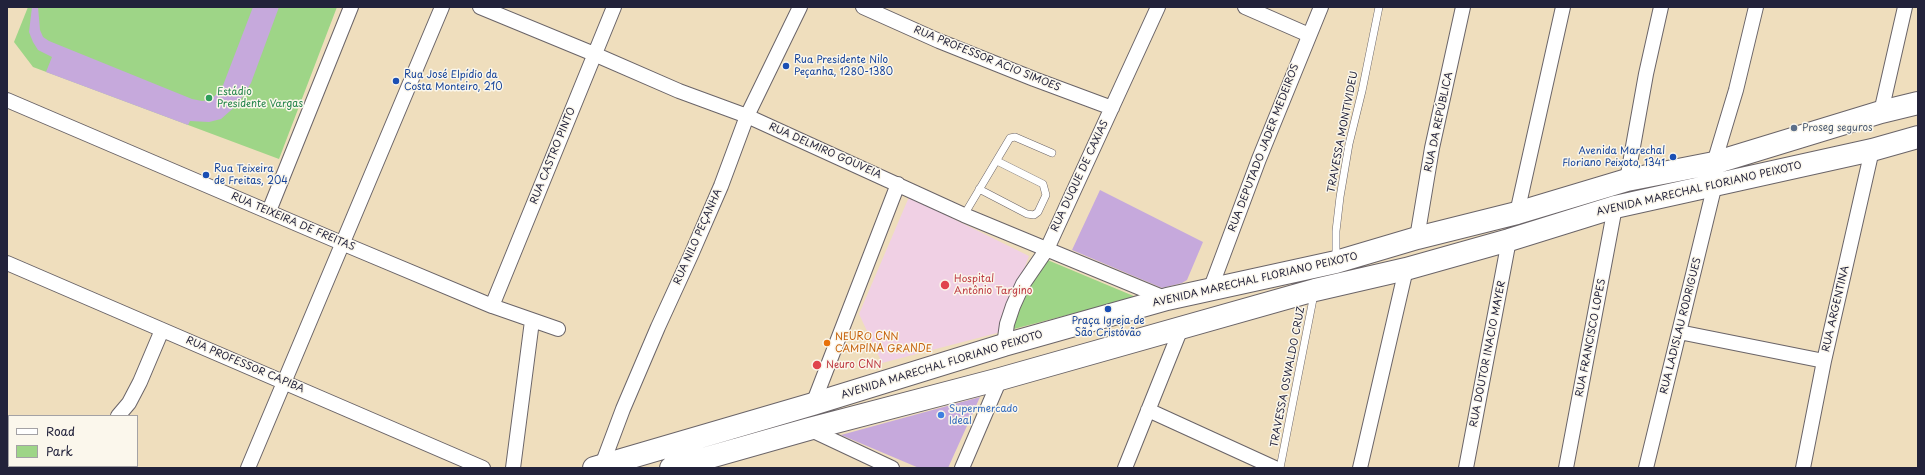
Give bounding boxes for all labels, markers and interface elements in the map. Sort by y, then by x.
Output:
street label: RUA PROFESSOR ACIO SIMOES [912,24,1062,94]
place label: Rua Presidente Nilo Peçanha, 1280-1380 [794,54,893,78]
marker: Rua Presidente Nilo Peçanha, 1280-1380 [781,61,791,71]
street label: RUA DEPUTADO JADER MEDEIROS [1226,62,1302,234]
place label: Rua José Elpídio da Costa Monteiro, 210 [404,69,503,92]
street label: TRAVESSA MONTIVIDEU [1325,70,1361,194]
street label: RUA DA REPÚBLICA [1423,71,1455,173]
marker: Rua José Elpídio da Costa Monteiro, 210 [391,76,401,86]
place label: Estádio Presidente Vargas [217,86,303,110]
marker: Estádio Presidente Vargas [204,93,214,103]
street label: RUA CASTRO PINTO [528,106,578,206]
street label: RUA DUQUE DE CAXIAS [1049,118,1111,234]
street label: RUA DELMIRO GOUVEIA [767,121,883,181]
place label: Proseg seguros [1802,122,1873,134]
marker: Proseg seguros [1789,123,1799,133]
place label: Avenida Marechal Floriano Peixoto, 1341 [1562,145,1665,168]
marker: Avenida Marechal Floriano Peixoto, 1341 [1668,152,1678,162]
street label: AVENIDA MARECHAL FLORIANO PEIXOTO [1595,159,1803,219]
place label: Rua Teixeira de Freitas, 204 [214,163,288,186]
marker: Rua Teixeira de Freitas, 204 [201,170,211,180]
street label: RUA NILO PEÇANHA [671,187,725,287]
street label: RUA TEIXEIRA DE FREITAS [229,190,357,254]
street label: AVENIDA MARECHAL FLORIANO PEIXOTO [1151,250,1359,310]
street label: RUA LADISLAU RODRIGUES [1658,256,1704,396]
street label: RUA ARGENTINA [1820,265,1852,353]
place label: Hospital Antônio Targino [954,273,1032,296]
street label: RUA FRANCISCO LOPES [1574,278,1608,398]
marker: Hospital Antônio Targino [939,279,951,291]
street label: RUA DOUTOR INACIO MAYER [1468,280,1508,428]
marker: Praça Igreja de São Cristóvão [1103,304,1113,314]
street label: TRAVESSA OSWALDO CRUZ [1268,306,1308,448]
place label: Praça Igreja de São Cristóvão [1071,315,1145,338]
street label: AVENIDA MARECHAL FLORIANO PEIXOTO [840,329,1044,401]
place label: NEURO CNN CAMPINA GRANDE [835,331,932,354]
street label: RUA PROFESSOR CAPIBA [184,335,306,395]
marker: NEURO CNN CAMPINA GRANDE [822,338,832,348]
marker: Neuro CNN [811,359,823,371]
place label: Neuro CNN [826,359,882,371]
place label: Supermercado Ideal [949,403,1018,426]
marker: Supermercado Ideal [936,410,946,420]
legend [8,415,138,467]
text: Road [46,422,75,440]
text: Park [46,442,73,460]

